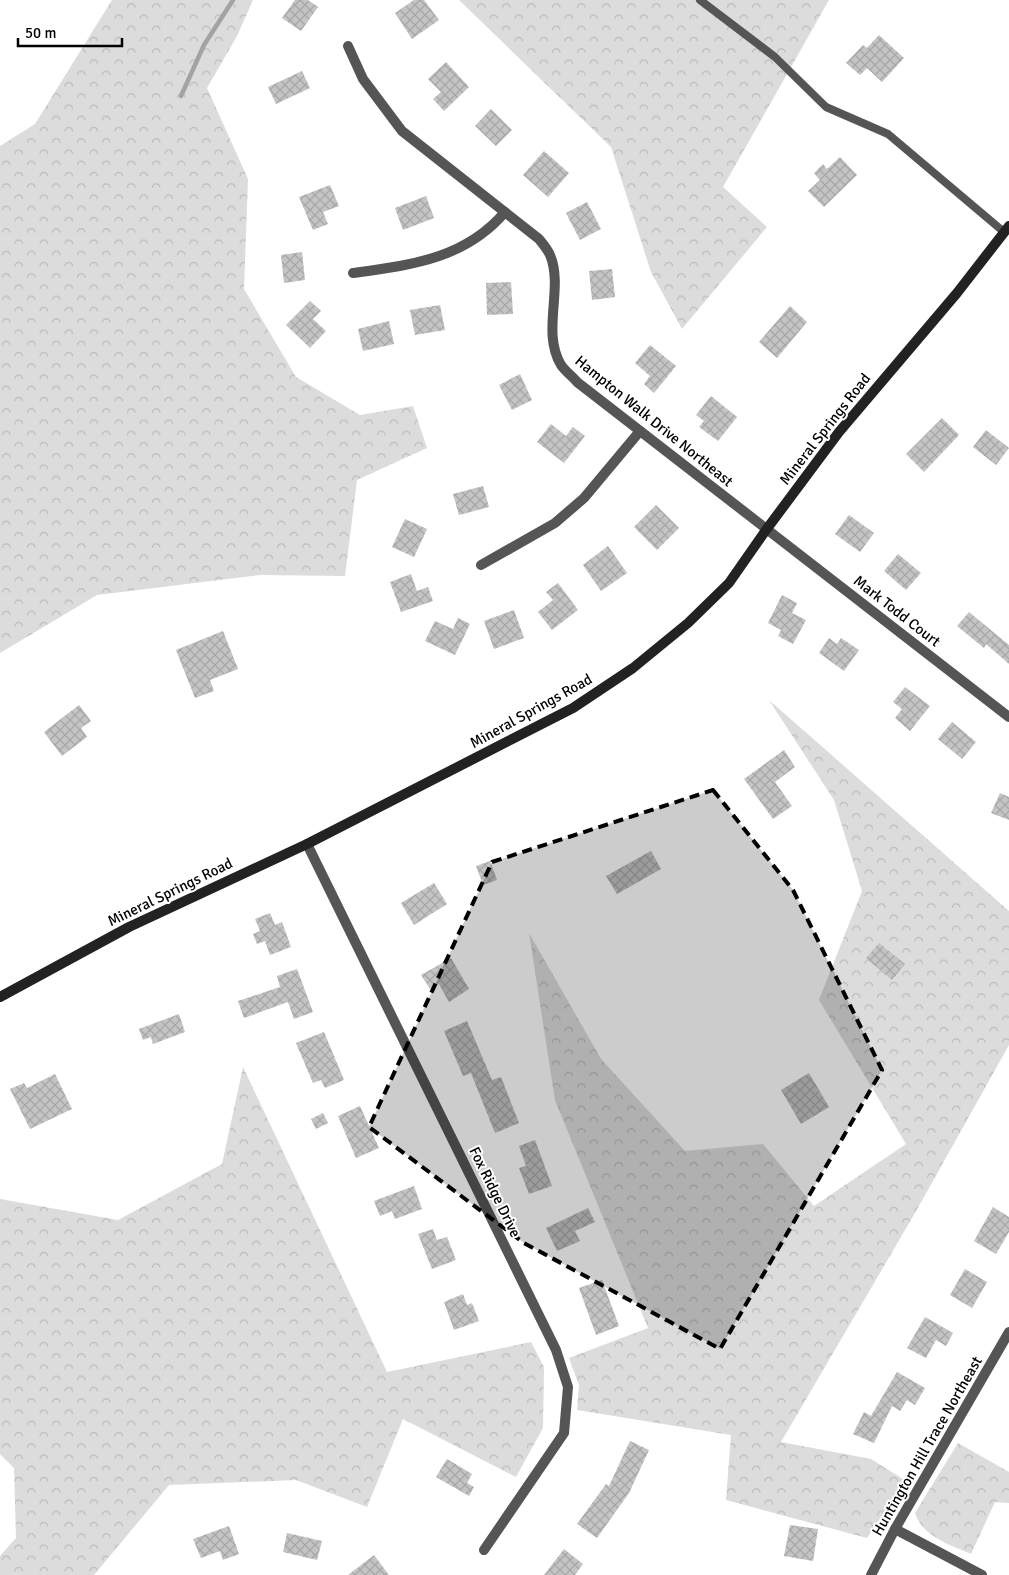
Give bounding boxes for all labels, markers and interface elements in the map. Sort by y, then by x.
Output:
scale bar [18,15,121,47]
text: 50 m [25,24,56,42]
street label: Hampton Walk Drive Northeast [571,352,737,490]
street label: Mineral Springs Road [776,370,874,488]
street label: Mark Todd Court [850,572,944,650]
street label: Mineral Springs Road [467,670,595,752]
street label: Mineral Springs Road [105,854,235,930]
street label: Fox Ridge Drive [465,1144,525,1240]
street label: Huntington Hill Trace Northeast [868,1353,986,1539]

